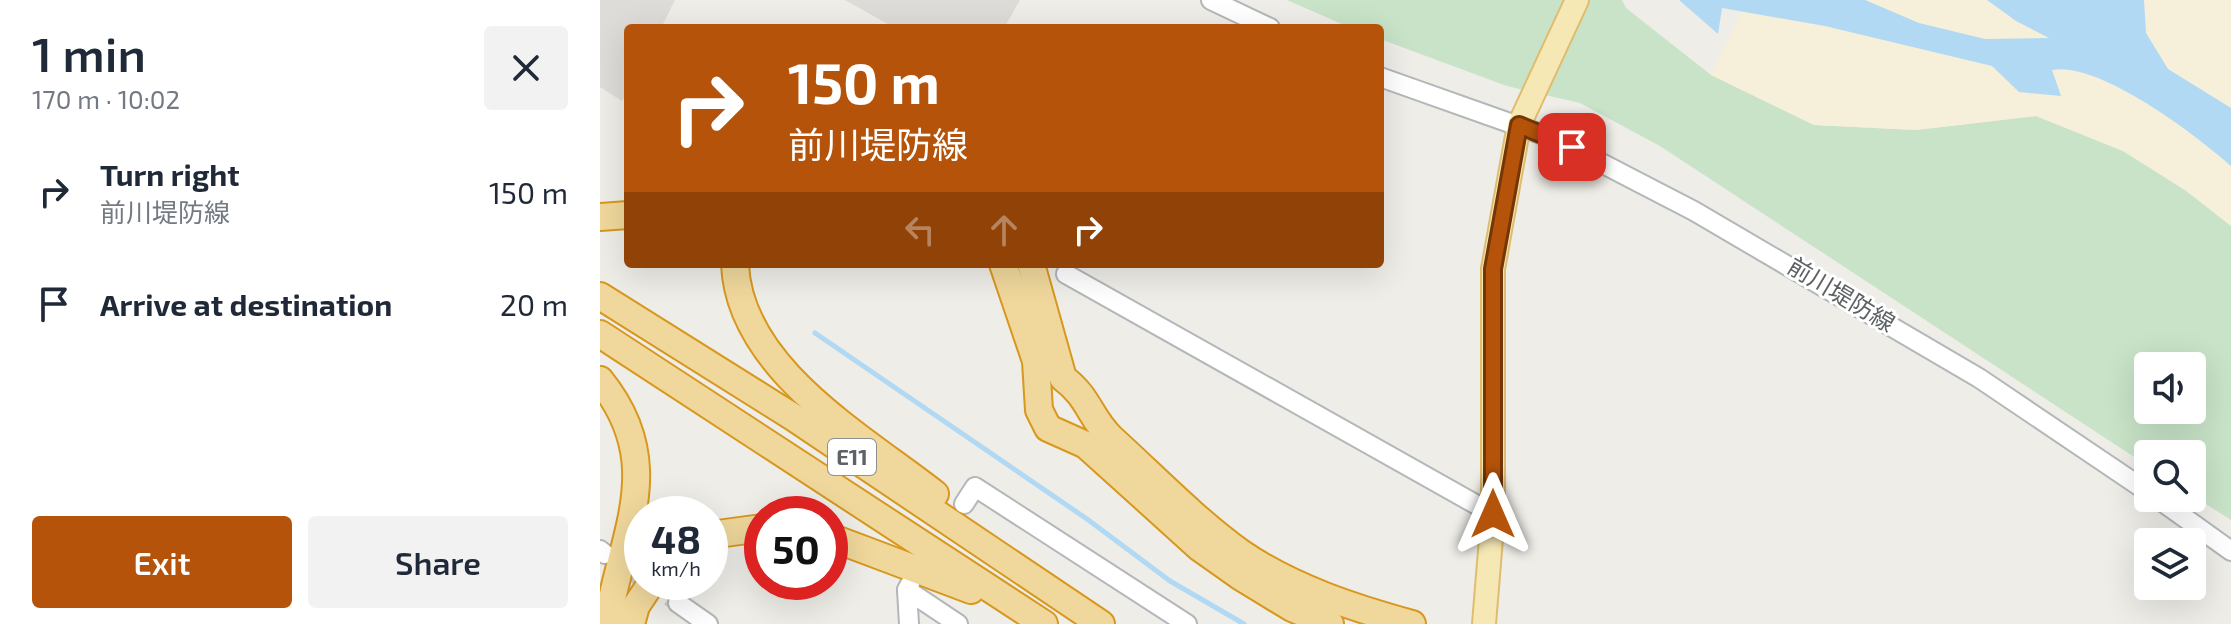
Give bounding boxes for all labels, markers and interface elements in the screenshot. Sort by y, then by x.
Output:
text: 1 min [32,24,146,82]
button: close [484,26,568,110]
text: 150 m [788,48,940,115]
icon: right [656,56,760,160]
text: 170 m · 10:02 [32,83,180,114]
pin [1538,113,1606,181]
text: 前川堤防線 [788,122,968,165]
icon: arrive [1550,125,1594,169]
text: Turn right [100,156,240,192]
icon: right [32,170,76,214]
text: 150 m [489,174,568,210]
text: 前川堤防線 [100,196,230,227]
icon: left [898,208,942,252]
icon: ahead [982,208,1026,252]
icon: right [1066,208,1110,252]
street label: 前川堤防線 [1783,250,1901,337]
icon: arrive [32,282,76,326]
text: Arrive at destination [100,286,392,322]
text: 20 m [500,286,568,322]
map controls [2134,352,2206,600]
button: sound [2134,352,2206,424]
road number: E11 [828,439,876,475]
button: search [2134,440,2206,512]
position arrow [1451,472,1535,556]
speed limit sign: 50 [744,496,848,600]
text: 48 [651,514,701,562]
button: Exit [32,516,292,608]
button: Share [308,516,568,608]
button: layers [2134,528,2206,600]
text: km/h [651,556,701,580]

